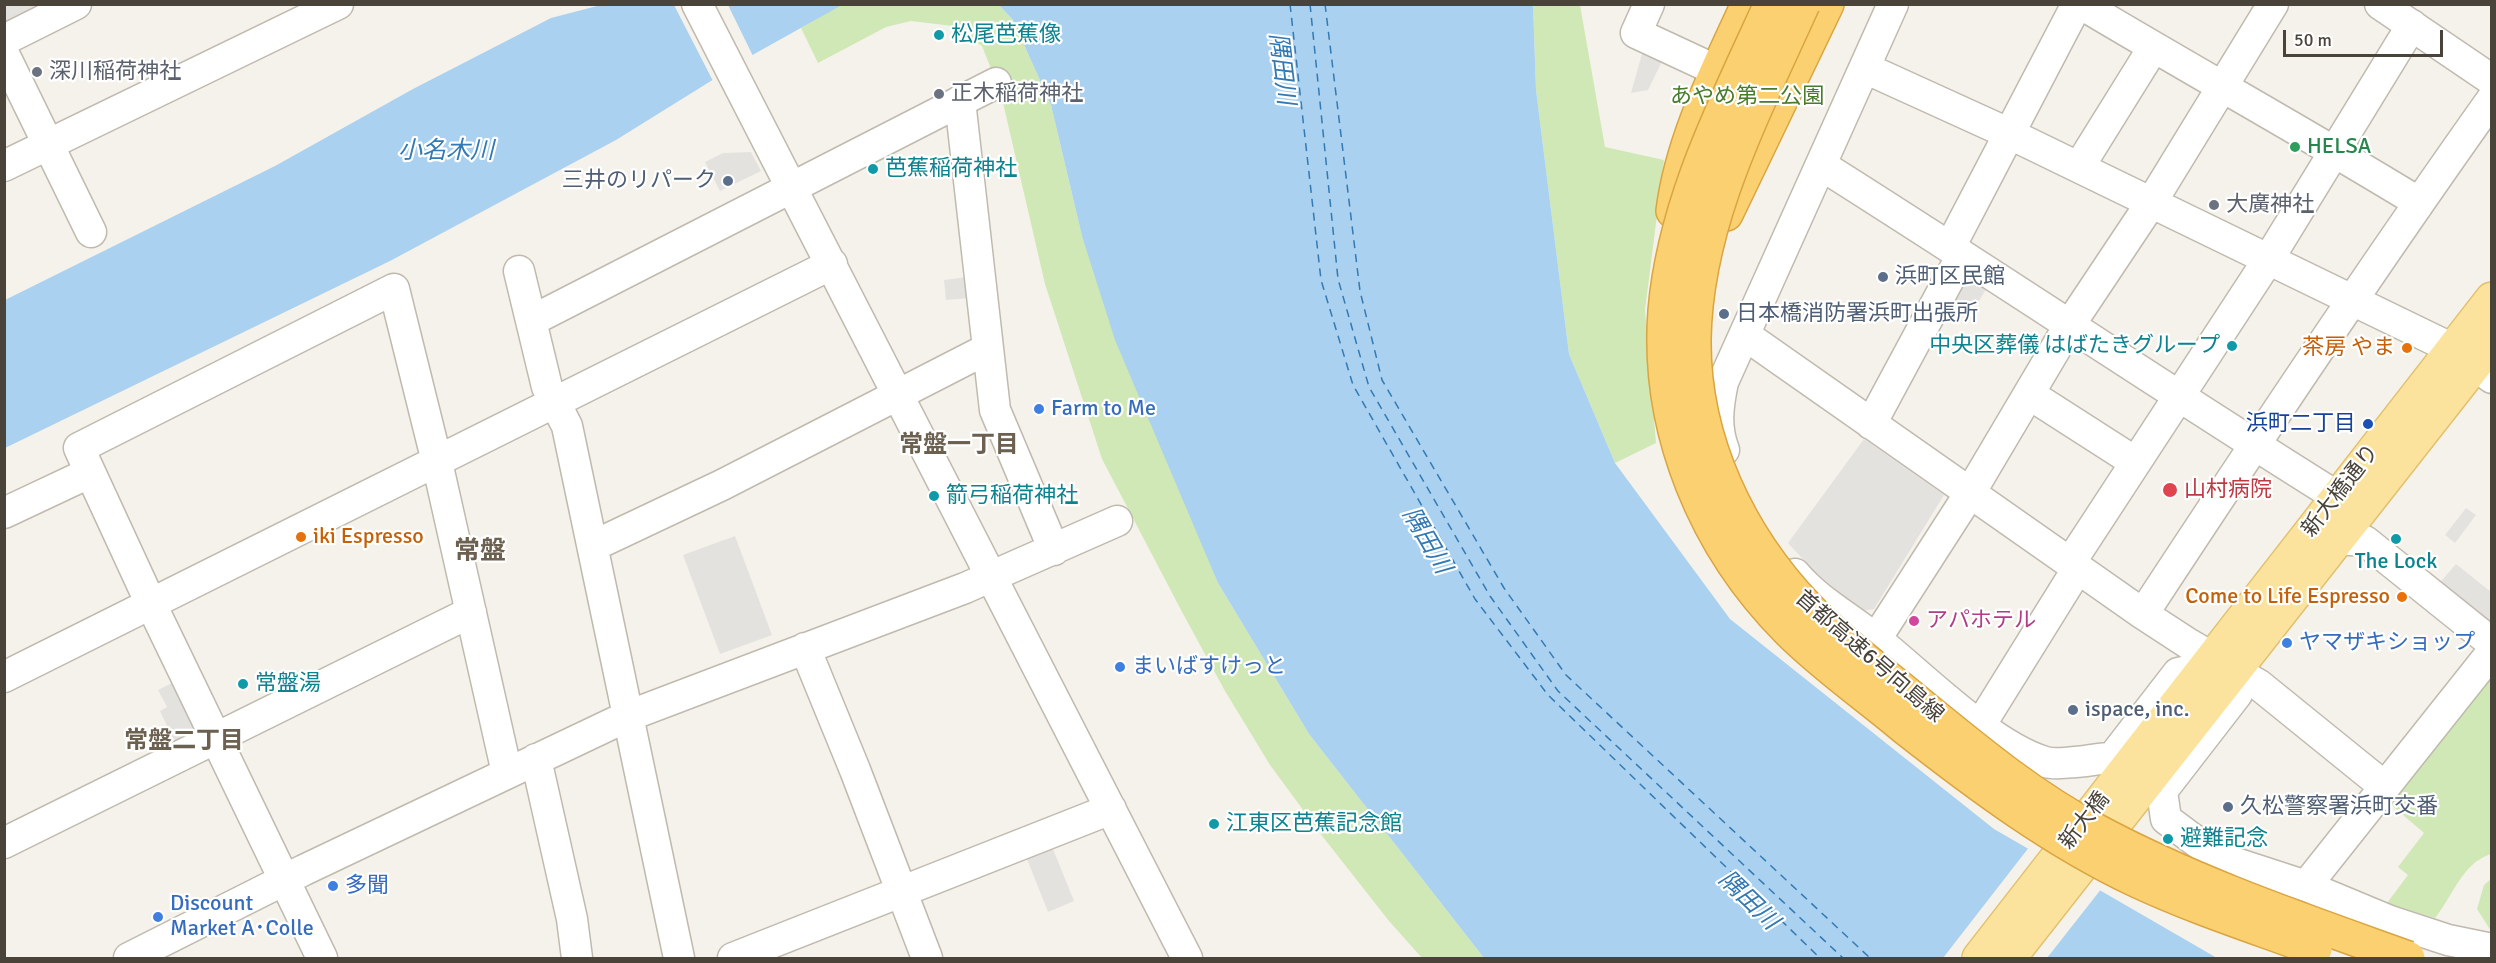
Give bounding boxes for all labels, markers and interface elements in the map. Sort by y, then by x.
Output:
scale bar [2286,18,2446,56]
place label: 松尾芭蕉像 [951,22,1061,48]
marker: 松尾芭蕉像 [932,28,946,42]
text: 50 m [2294,29,2332,51]
water label: 隅田川 [1262,32,1300,106]
place label: 深川稲荷神社 [49,59,181,85]
marker: 深川稲荷神社 [30,65,44,79]
place label: 正木稲荷神社 [951,81,1083,107]
park label: あやめ第二公園 [1670,84,1824,110]
marker: 正木稲荷神社 [932,87,946,101]
place label: HELSA [2307,134,2371,160]
water label: 小名木川 [398,138,494,166]
marker: HELSA [2288,140,2302,154]
place label: 芭蕉稲荷神社 [885,156,1017,182]
marker: 芭蕉稲荷神社 [866,162,880,176]
place label: 三井のリパーク [562,168,716,194]
marker: 三井のリパーク [721,174,735,188]
place label: 大廣神社 [2226,192,2314,218]
marker: 大廣神社 [2207,198,2221,212]
place label: 浜町区民館 [1895,264,2005,290]
marker: 浜町区民館 [1876,270,1890,284]
place label: 日本橋消防署浜町出張所 [1736,301,1978,327]
marker: 日本橋消防署浜町出張所 [1717,307,1731,321]
place label: 中央区葬儀 はばたきグループ [1929,333,2220,359]
place label: 茶房 やま [2302,335,2395,361]
marker: 中央区葬儀 はばたきグループ [2225,339,2239,353]
marker: 茶房 やま [2400,341,2414,355]
place label: Farm to Me [1051,396,1156,422]
marker: Farm to Me [1032,402,1046,416]
place label: 浜町二丁目 [2246,411,2356,437]
marker: 浜町二丁目 [2361,417,2375,431]
district label: 常盤一丁目 [899,432,1019,460]
street label: 新大橋通り [2297,440,2385,542]
place label: 山村病院 [2184,477,2272,503]
marker: 山村病院 [2161,481,2179,499]
place label: 箭弓稲荷神社 [946,483,1078,509]
marker: 箭弓稲荷神社 [927,489,941,503]
water label: 隅田川 [1396,503,1456,579]
place label: iki Espresso [313,524,424,550]
marker: iki Espresso [294,530,308,544]
marker: The Lock [2389,532,2403,546]
district label: 常盤 [454,536,506,568]
place label: The Lock [2355,549,2437,575]
place label: Come to Life Espresso [2185,584,2390,610]
street label: 首都高速6号向島線 [1789,585,1949,729]
marker: Come to Life Espresso [2395,590,2409,604]
place label: アパホテル [1926,608,2036,634]
marker: アパホテル [1907,614,1921,628]
place label: ヤマザキショップ [2299,630,2475,656]
marker: ヤマザキショップ [2280,636,2294,650]
place label: まいばすけっと [1132,654,1286,680]
marker: まいばすけっと [1113,660,1127,674]
place label: 常盤湯 [255,671,321,697]
marker: 常盤湯 [236,677,250,691]
place label: ispace, inc. [2085,697,2189,723]
marker: ispace, inc. [2066,703,2080,717]
district label: 常盤二丁目 [124,728,244,756]
street label: 新大橋 [2054,787,2116,855]
place label: 久松警察署浜町交番 [2240,794,2438,820]
marker: 久松警察署浜町交番 [2221,800,2235,814]
place label: 江東区芭蕉記念館 [1226,811,1402,837]
marker: 江東区芭蕉記念館 [1207,817,1221,831]
place label: 避難記念 [2180,826,2268,852]
marker: 避難記念 [2161,832,2175,846]
water label: 隅田川 [1712,866,1784,936]
place label: 多聞 [345,873,389,899]
marker: 多聞 [326,879,340,893]
place label: Discount Market A･Colle [170,891,314,942]
marker: Discount Market A･Colle [151,910,165,924]

